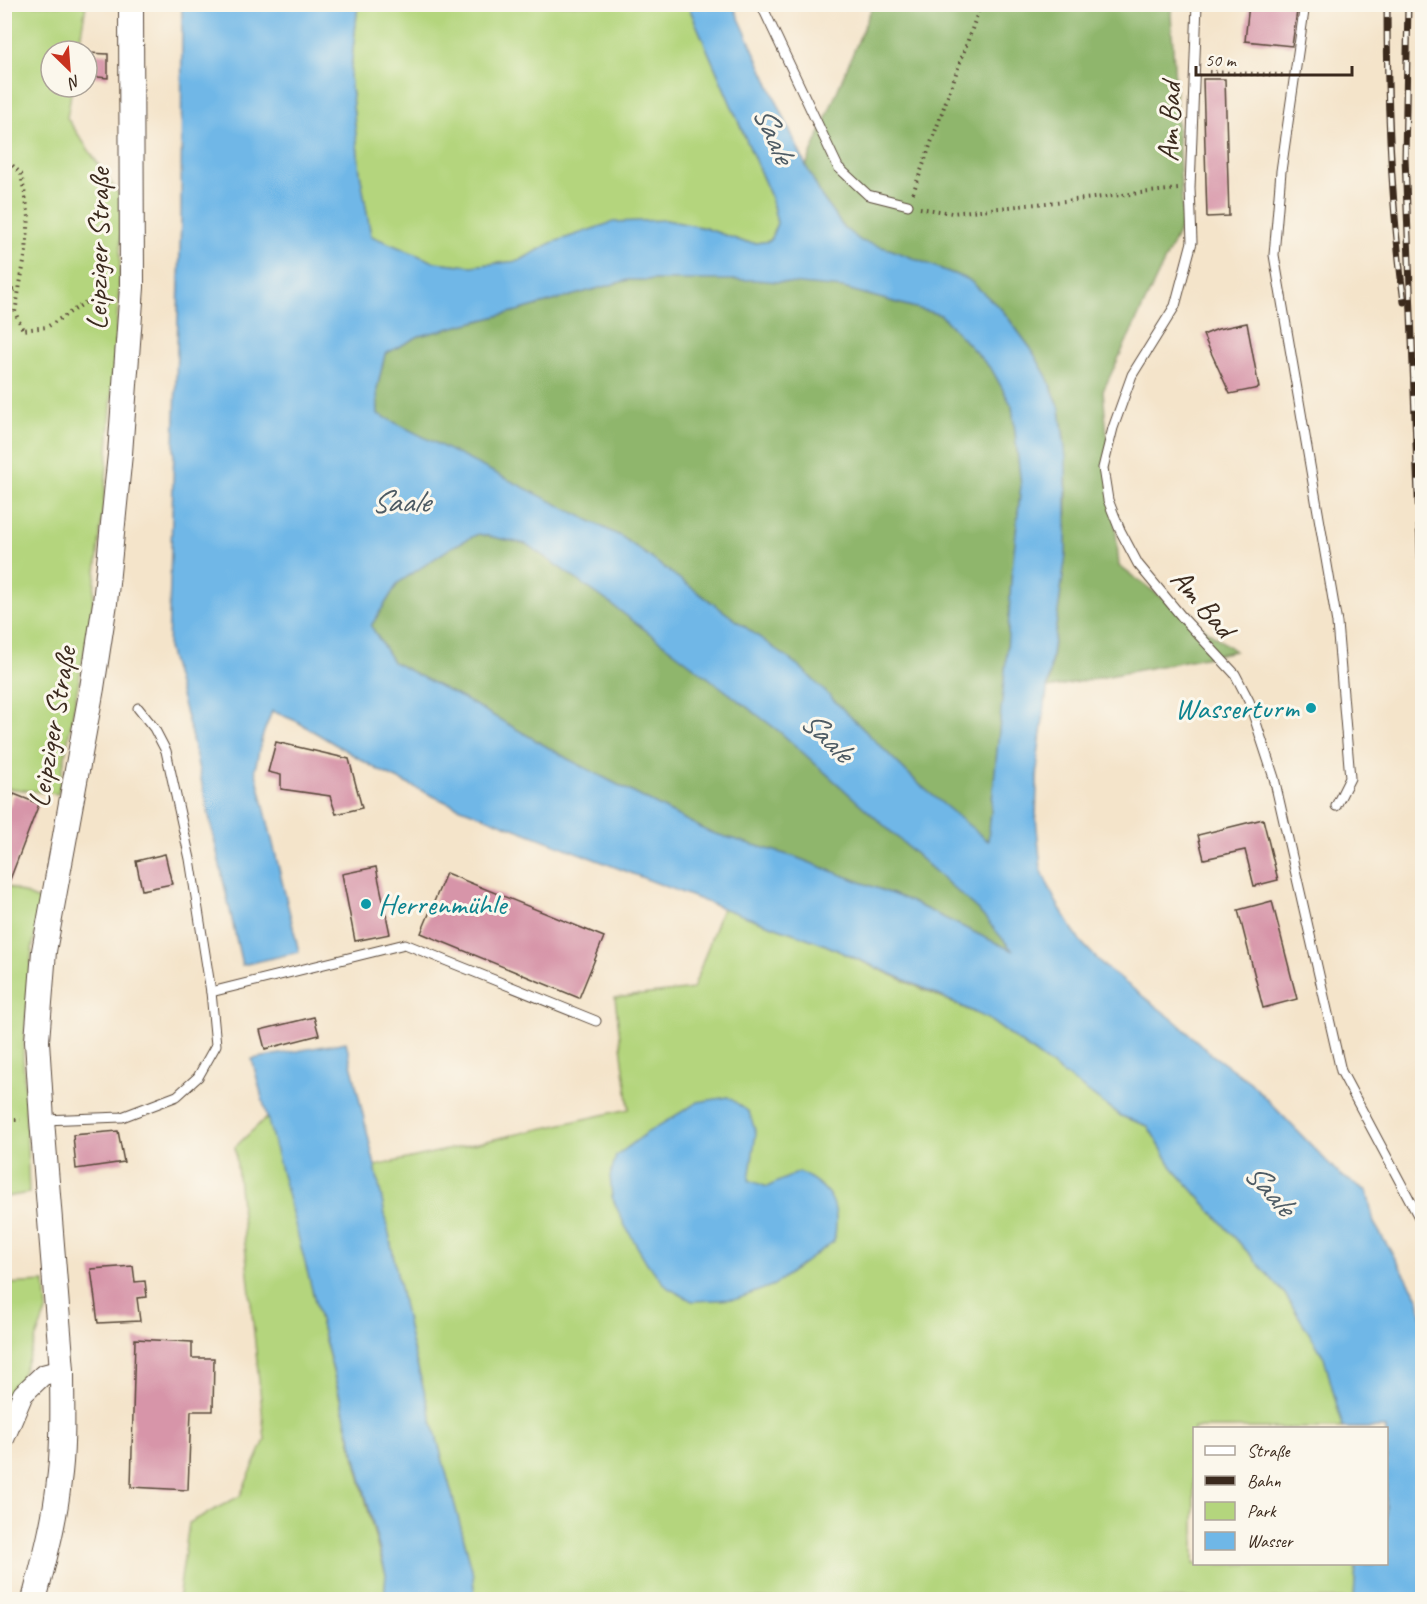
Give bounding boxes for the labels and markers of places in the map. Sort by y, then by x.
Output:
place label: Wasserturm [1175,689,1300,727]
marker: Wasserturm [1304,701,1318,715]
place label: Herrenmühle [378,885,508,923]
marker: Herrenmühle [359,897,373,911]

